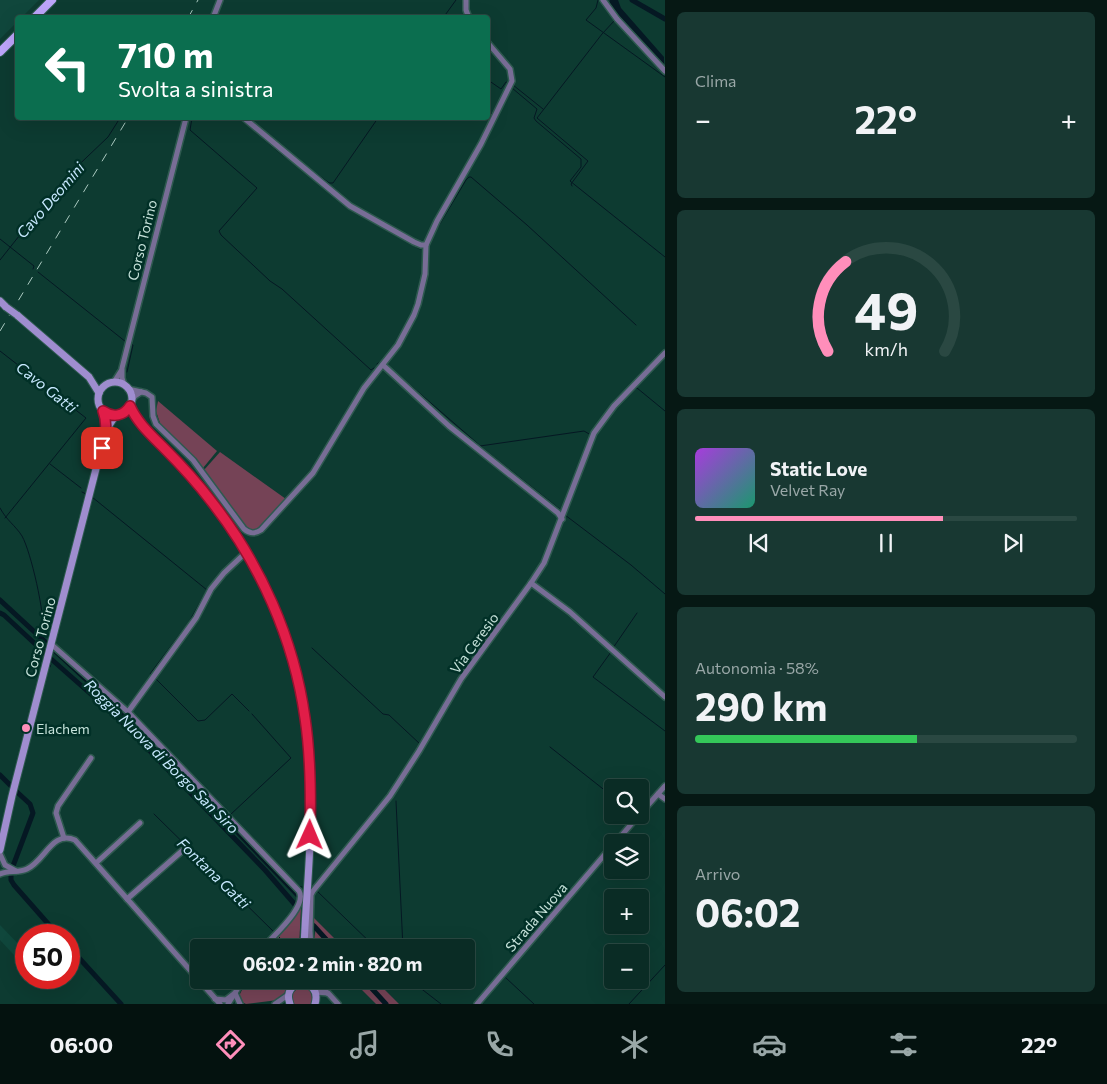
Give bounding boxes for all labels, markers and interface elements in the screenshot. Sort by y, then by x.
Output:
text: 710 m [118,32,214,75]
icon: left [35,35,100,100]
text: Clima [695,71,736,90]
text: Svolta a sinistra [118,75,273,102]
text: 22° [854,95,917,142]
text: − [695,102,711,136]
text: + [1061,102,1077,136]
water label: Cavo Deomini [12,158,89,242]
street label: Corso Torino [124,198,160,282]
text: 49 [854,277,918,341]
text: km/h [864,338,908,360]
water label: Cavo Gatti [13,358,82,417]
pin [81,427,123,469]
icon: arrive [88,434,116,462]
text: Static Love [770,457,867,480]
text: Velvet Ray [770,480,845,499]
icon: previous [745,529,773,557]
icon: pause [872,529,900,557]
icon: next [999,529,1027,557]
street label: Corso Torino [21,595,59,679]
street label: Via Ceresio [446,609,502,677]
text: Autonomia · 58% [695,658,819,677]
water label: Roggia Nuova di Borgo San Siro [81,675,243,837]
text: 290 km [695,682,827,729]
place label: Elachem [36,720,90,737]
marker: Elachem [20,722,32,734]
map controls [604,779,649,989]
button: search [604,779,649,824]
position arrow [283,808,335,860]
water label: Fontana Gatti [174,834,255,913]
button: layers [604,834,649,879]
text: Arrivo [695,864,740,883]
street label: Strada Nuova [502,879,570,955]
text: 06:02 [695,888,800,935]
button: + [604,889,649,934]
speed limit sign: 50 [15,924,80,989]
button: − [604,944,649,989]
text: 06:02 · 2 min · 820 m [243,952,422,975]
icon: directions [213,1027,248,1062]
icon: music [347,1027,382,1062]
icon: phone [482,1027,517,1062]
icon: climate [617,1027,652,1062]
icon: car [752,1027,787,1062]
icon: filters [886,1027,921,1062]
text: 06:00 [50,1031,113,1058]
text: 22° [1021,1031,1057,1058]

